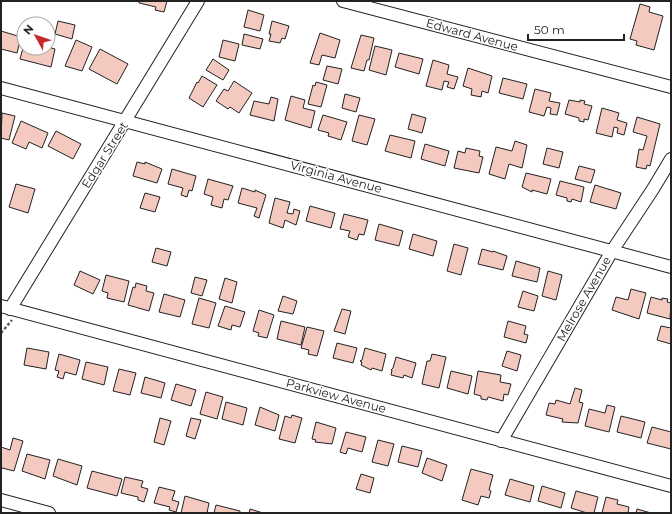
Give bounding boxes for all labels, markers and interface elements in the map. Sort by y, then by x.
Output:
street label: Edward Avenue [424,15,520,54]
north arrow [16,16,56,56]
scale bar [528,16,624,42]
text: N [20,22,37,37]
text: 50 m [534,22,565,37]
street label: Edgar Street [78,119,131,191]
street label: Virginia Avenue [289,157,384,196]
street label: Melrose Avenue [553,254,614,344]
street label: Parkview Avenue [284,375,388,416]

